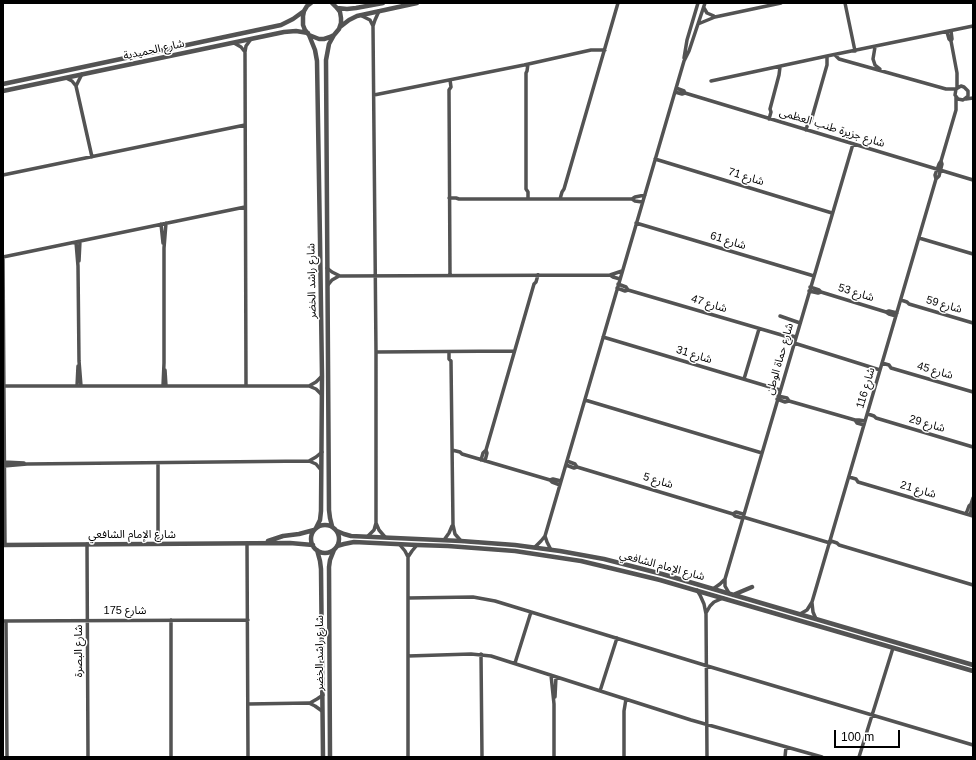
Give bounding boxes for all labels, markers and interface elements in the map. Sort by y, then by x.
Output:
street label: شارع الحميدية [122,37,186,63]
street label: شارع جزيرة طنب العظمى [778,106,886,150]
street label: شارع 71 [727,165,765,189]
street label: شارع 61 [709,229,747,253]
street label: شارع راشد الخضر [305,243,319,319]
street label: شارع 53 [837,281,875,305]
street label: شارع 47 [690,292,728,316]
street label: شارع 59 [925,294,963,316]
street label: شارع حماة الوطن [763,322,797,396]
street label: شارع 31 [675,343,713,367]
street label: شارع 45 [916,360,954,382]
street label: شارع 116 [854,366,878,410]
street label: شارع 29 [908,413,946,435]
street label: شارع 5 [641,470,675,492]
street label: شارع 21 [899,479,937,501]
street label: شارع الإمام الشافعي [88,528,176,542]
street label: شارع الإمام الشافعي [618,548,706,584]
street label: شارع 175 [104,604,146,618]
street label: شارع راشد الخضر [313,615,327,691]
street label: شارع البصرة [72,625,86,677]
scale bar [836,722,902,748]
text: 100 m [841,730,874,744]

